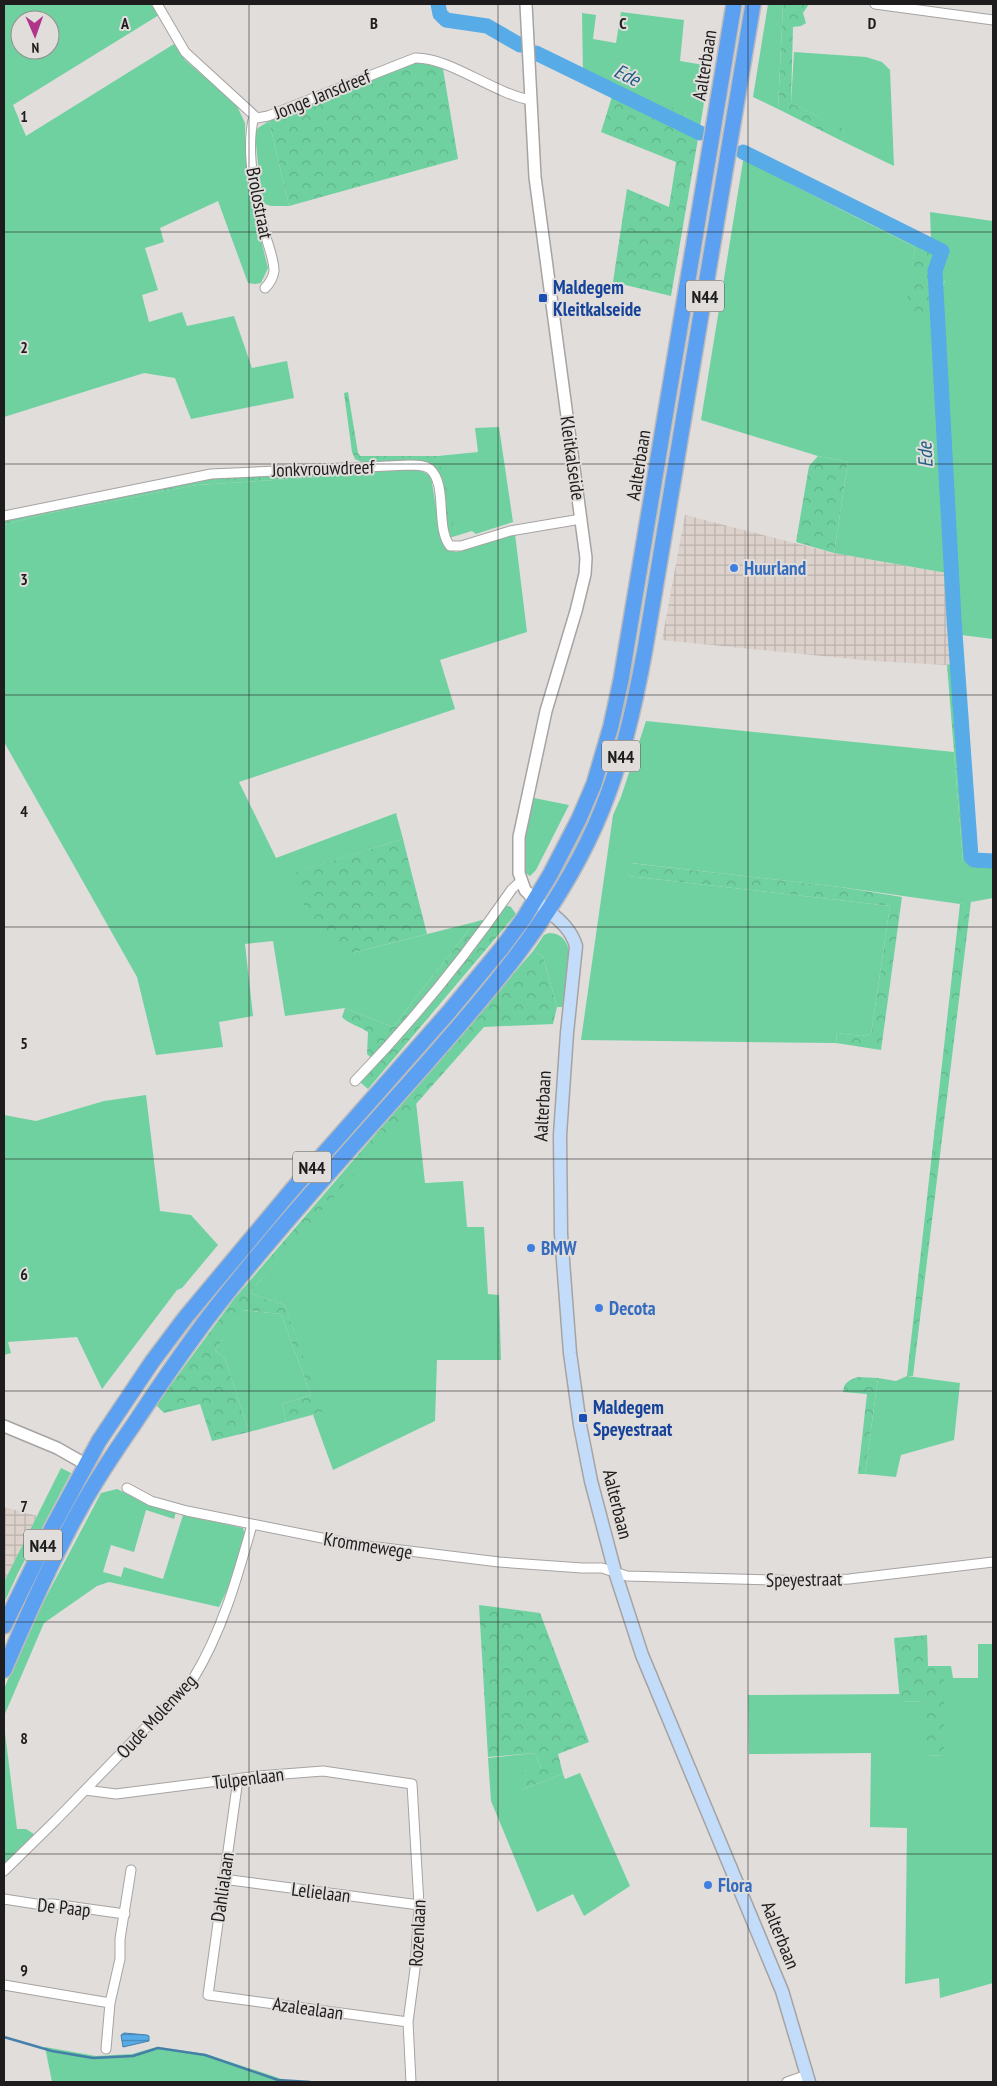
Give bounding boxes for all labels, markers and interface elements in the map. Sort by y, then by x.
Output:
north arrow [10,10,60,60]
text: A [120,13,130,33]
text: B [370,13,378,33]
text: C [619,13,627,33]
text: D [868,13,877,33]
street label: Aalterbaan [687,28,721,102]
text: N [31,39,40,57]
water label: Ede [610,58,646,93]
street label: Jonge Jansdreef [269,63,375,125]
text: 1 [20,106,28,126]
street label: Brolostraat [241,165,279,242]
place label: Maldegem Kleitkalseide [553,275,641,321]
road number: N44 [686,280,724,312]
marker: Maldegem Kleitkalseide [537,292,549,304]
text: 2 [20,337,28,357]
street label: Kleitkalseide [555,414,591,502]
street label: Aalterbaan [621,428,655,502]
water label: Ede [911,440,939,468]
street label: Jonkvrouwdreef [270,454,376,482]
place label: Huurland [744,556,806,580]
marker: Huurland [728,562,740,574]
text: 3 [20,569,28,589]
road number: N44 [602,740,640,771]
text: 4 [20,801,28,821]
text: 5 [20,1033,28,1053]
street label: Aalterbaan [528,1070,556,1142]
road number: N44 [293,1152,331,1182]
place label: BMW [541,1236,577,1260]
marker: BMW [525,1242,537,1254]
text: 6 [20,1264,28,1284]
place label: Decota [609,1296,656,1320]
marker: Decota [593,1302,605,1314]
place label: Maldegem Speyestraat [593,1395,673,1441]
marker: Maldegem Speyestraat [577,1412,589,1424]
street label: Aalterbaan [598,1467,638,1541]
text: 7 [20,1496,28,1516]
street label: Krommewege [322,1526,414,1564]
road number: N44 [24,1530,62,1560]
street label: Speyestraat [766,1566,843,1592]
street label: Oude Molenweg [111,1669,201,1763]
text: 8 [20,1728,28,1748]
street label: Tulpenlaan [211,1762,285,1794]
street label: Dahlialaan [205,1851,239,1923]
place label: Flora [718,1873,753,1897]
street label: Lelielaan [290,1876,352,1908]
marker: Flora [702,1879,714,1891]
street label: De Paap [36,1892,92,1922]
street label: Aalterbaan [757,1898,805,1972]
street label: Rozenlaan [403,1899,431,1967]
text: 9 [20,1960,28,1980]
street label: Azalealaan [271,1991,345,2025]

